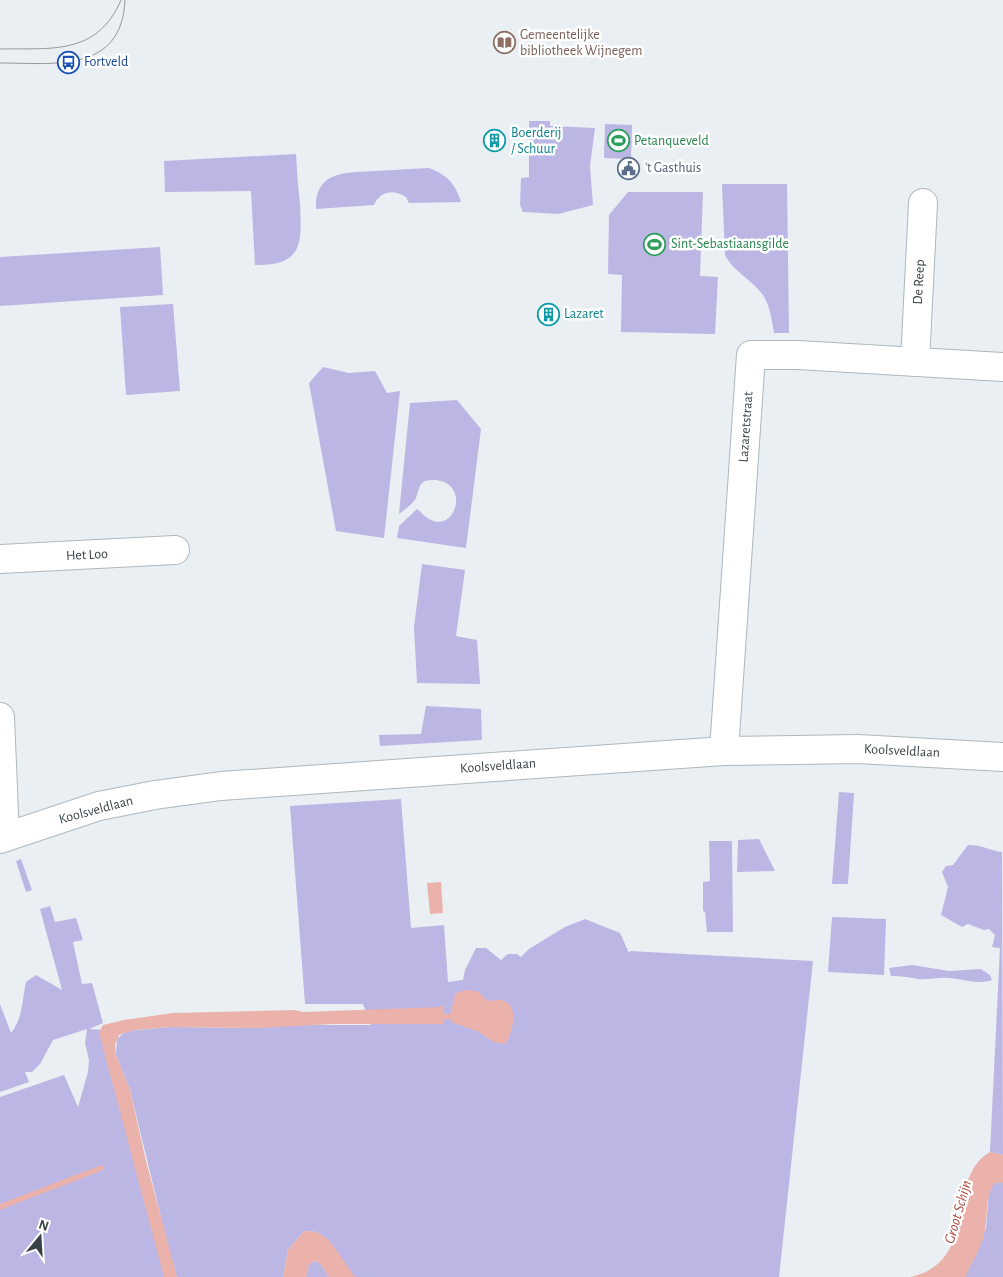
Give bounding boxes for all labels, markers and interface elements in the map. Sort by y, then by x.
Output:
place label: Gemeentelijke bibliotheek Wijnegem [520,28,642,58]
library icon: Gemeentelijke bibliotheek Wijnegem [492,31,516,55]
bus stop icon: Fortveld [56,50,80,74]
place label: Fortveld [84,55,128,69]
place label: Boerderij / Schuur [511,126,562,156]
building icon: Boerderij / Schuur [483,129,507,153]
sports icon: Petanqueveld [606,129,630,153]
place label: Petanqueveld [634,134,709,148]
public building icon: 't Gasthuis [617,156,641,180]
place label: 't Gasthuis [645,161,701,175]
sports icon: Sint-Sebastiaansgilde [643,232,667,256]
place label: Sint-Sebastiaansgilde [671,237,789,251]
street label: De Reep [911,259,927,305]
building icon: Lazaret [536,302,560,326]
place label: Lazaret [564,307,604,321]
street label: Lazaretstraat [737,390,756,463]
street label: Het Loo [66,547,108,563]
street label: Koolsveldlaan [864,742,940,760]
street label: Koolsveldlaan [460,756,536,776]
street label: Koolsveldlaan [57,793,135,827]
water label: Groot Schijn [942,1179,974,1245]
north arrow [15,1212,65,1262]
text: N [37,1217,51,1234]

